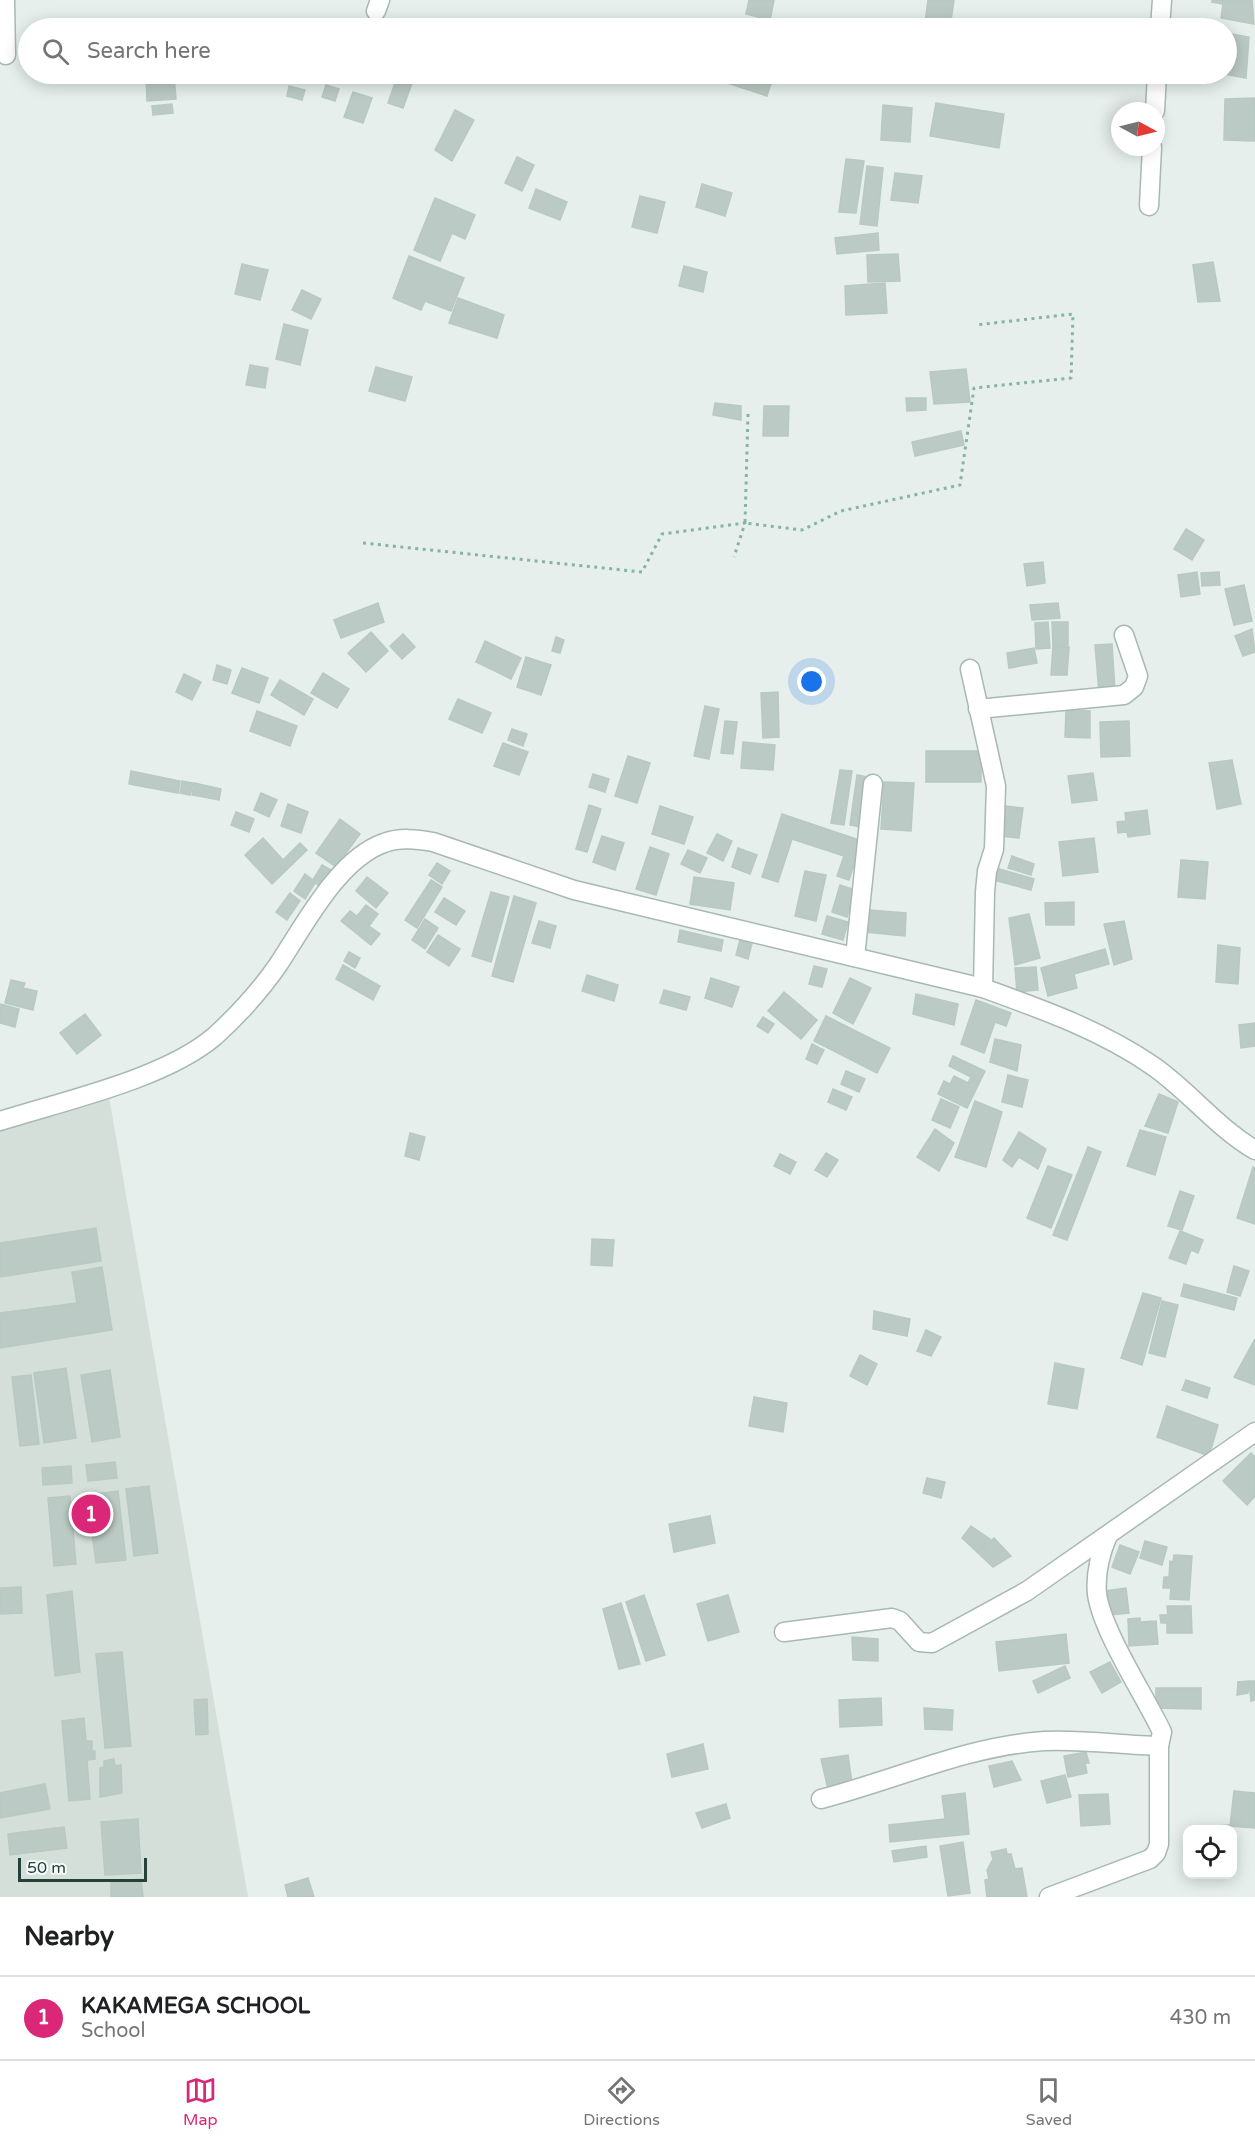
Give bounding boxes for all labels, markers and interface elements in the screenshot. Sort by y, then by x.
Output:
search box [18,18,1237,84]
icon: search [39,35,72,68]
text: Search here [87,38,211,64]
north arrow [1111,102,1165,156]
your location [797,667,826,696]
pin: 1 [72,1492,110,1537]
map controls [1183,1825,1237,1879]
button: locate [1183,1825,1237,1879]
scale bar [18,1855,147,1882]
text: 50 m [27,1858,66,1878]
text: Nearby [24,1921,114,1952]
text: KAKAMEGA SCHOOL [81,1993,310,2019]
text: 1 [37,2006,50,2030]
text: 430 m [1170,2006,1231,2030]
text: School [81,2019,145,2043]
tab: Map [183,2074,217,2130]
tab: Directions [583,2074,660,2130]
tab: Saved [1026,2074,1072,2130]

